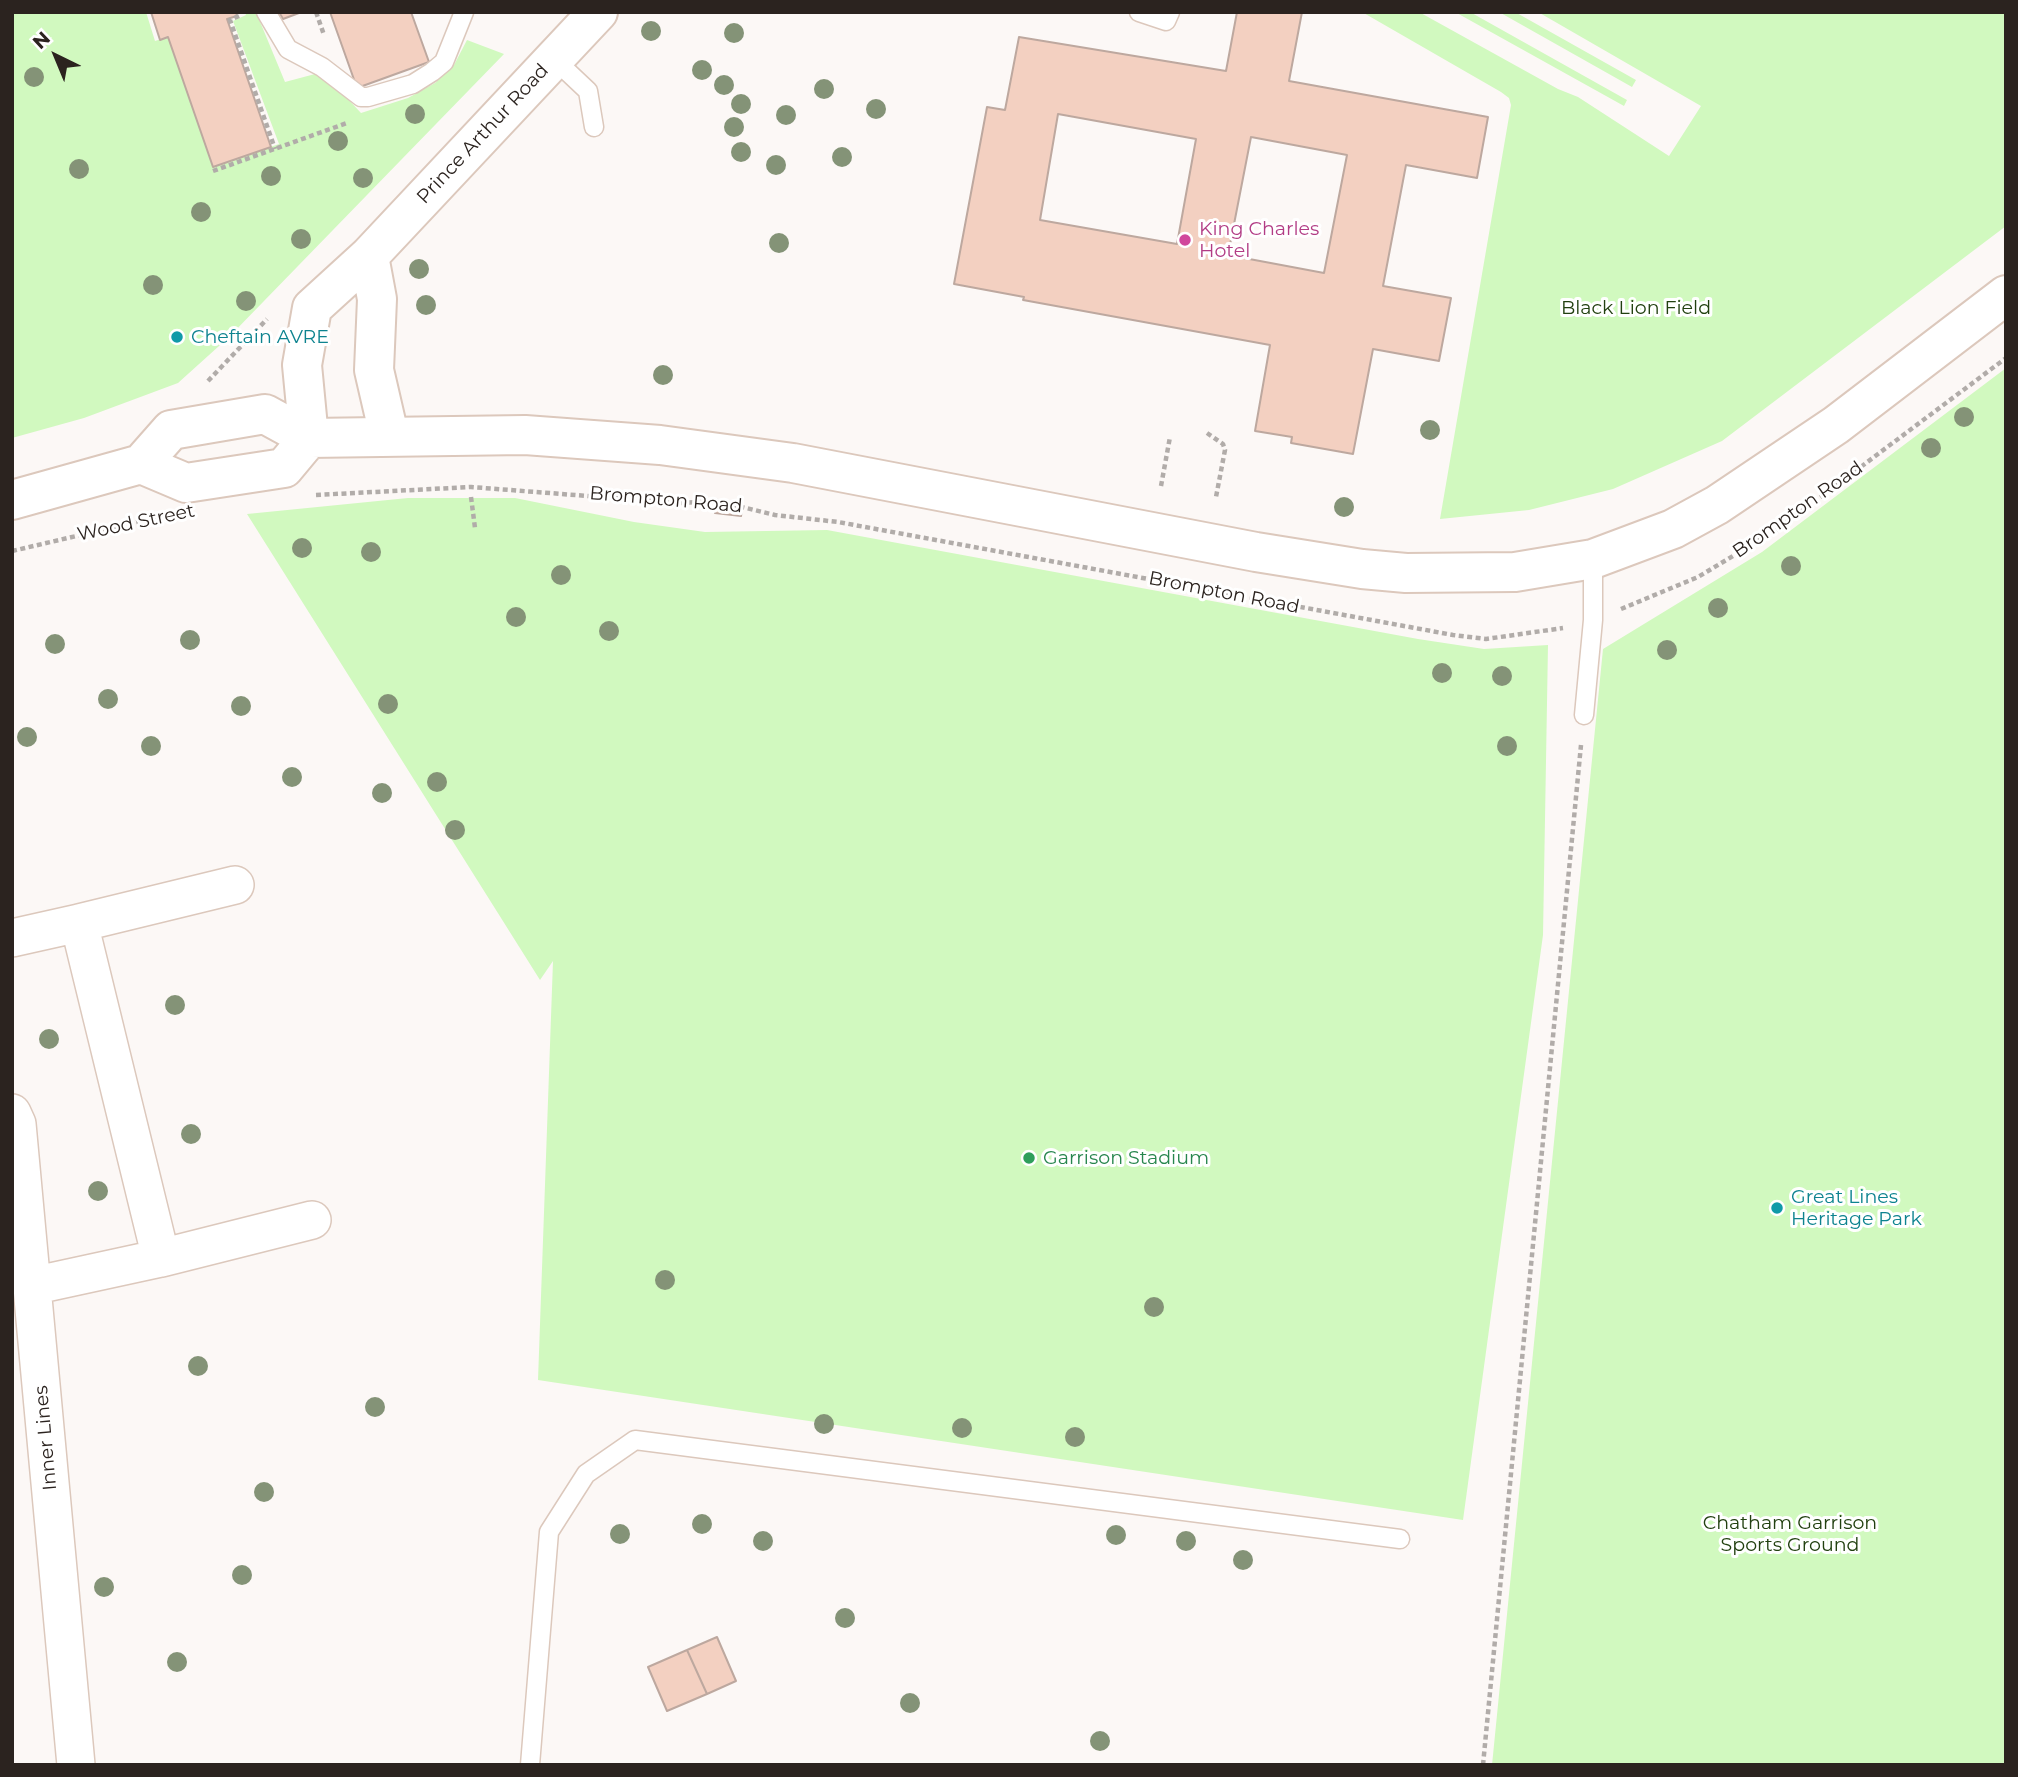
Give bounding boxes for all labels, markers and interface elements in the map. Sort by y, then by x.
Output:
north arrow [21,21,91,91]
text: N [28,27,55,54]
street label: Prince Arthur Road [412,59,554,209]
place label: King Charles Hotel [1199,218,1319,262]
marker: King Charles Hotel [1177,232,1193,248]
park label: Black Lion Field [1561,297,1711,319]
place label: Cheftain AVRE [191,326,329,348]
marker: Cheftain AVRE [169,329,185,345]
street label: Brompton Road [1729,457,1867,563]
street label: Brompton Road [589,482,743,518]
street label: Wood Street [75,499,197,547]
street label: Brompton Road [1147,567,1301,619]
place label: Garrison Stadium [1043,1147,1209,1169]
marker: Garrison Stadium [1021,1150,1037,1166]
place label: Great Lines Heritage Park [1791,1186,1922,1230]
marker: Great Lines Heritage Park [1769,1200,1785,1216]
street label: Inner Lines [30,1385,62,1491]
park label: Chatham Garrison Sports Ground [1703,1512,1877,1556]

